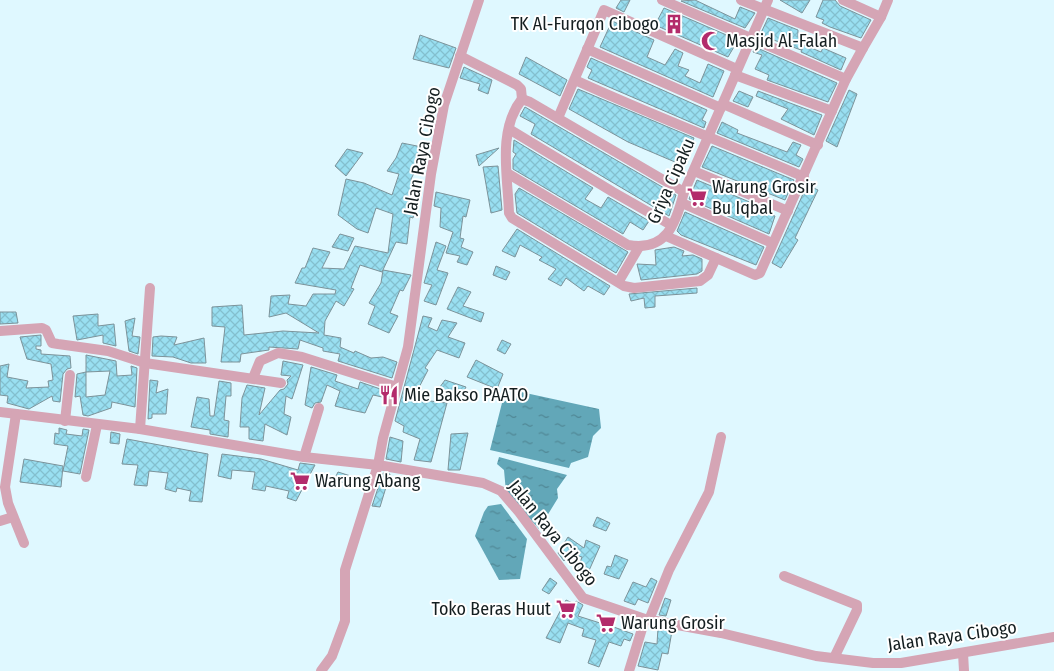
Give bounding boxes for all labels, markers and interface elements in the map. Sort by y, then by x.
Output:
place label: TK Al-Furqon Cibogo [511,13,659,35]
building icon: TK Al-Furqon Cibogo [663,13,685,35]
mosque icon: Masjid Al-Falah [700,30,722,52]
place label: Masjid Al-Falah [726,30,837,52]
street label: Jalan Raya Cibogo [399,85,445,217]
street label: Griya Cipaku [642,135,700,227]
place label: Warung Grosir Bu Iqbal [712,176,816,219]
supermarket icon: Warung Grosir Bu Iqbal [686,186,708,208]
restaurant icon: Mie Bakso PAATO [378,384,400,406]
place label: Mie Bakso PAATO [404,384,528,406]
supermarket icon: Warung Abang [289,470,311,492]
place label: Warung Abang [315,470,421,492]
street label: Jalan Raya Cibogo [504,476,602,590]
place label: Toko Beras Huut [432,598,551,620]
supermarket icon: Toko Beras Huut [555,598,577,620]
supermarket icon: Warung Grosir [595,612,617,634]
place label: Warung Grosir [621,612,725,634]
street label: Jalan Raya Cibogo [886,616,1018,656]

